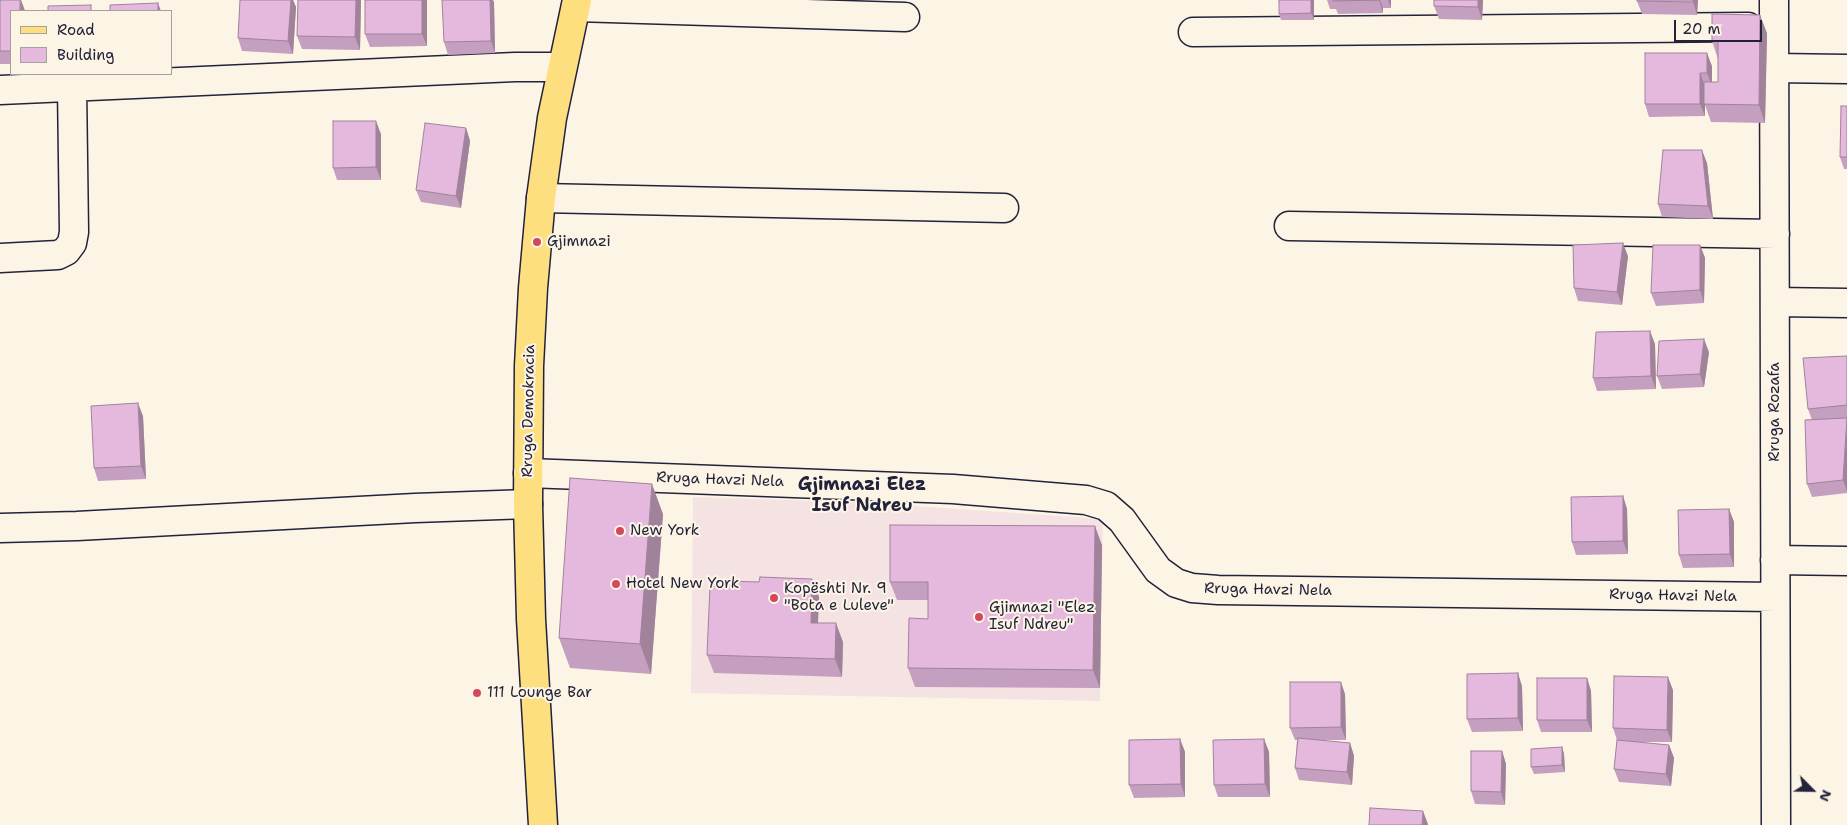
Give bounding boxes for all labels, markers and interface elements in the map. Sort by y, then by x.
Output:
legend [10,10,172,75]
scale bar [1677,10,1764,42]
text: 20 m [1682,19,1721,39]
text: Road [57,20,95,40]
text: Building [57,45,114,65]
place label: Gjimnazi [547,233,611,251]
marker: Gjimnazi [531,236,543,248]
street label: Rruga Demokracia [519,344,539,478]
street label: Rruga Rozafa [1766,362,1784,462]
street label: Rruga Havzi Nela [656,469,784,491]
district label: Gjimnazi Elez Isuf Ndreu [798,474,926,516]
place label: New York [630,522,699,540]
marker: New York [614,525,626,537]
place label: Hotel New York [626,575,739,593]
marker: Hotel New York [610,578,622,590]
place label: Kopështi Nr. 9 "Bota e Luleve" [784,580,894,615]
street label: Rruga Havzi Nela [1204,580,1332,600]
street label: Rruga Havzi Nela [1609,586,1737,606]
marker: Kopështi Nr. 9 "Bota e Luleve" [768,592,780,604]
place label: Gjimnazi "Elez Isuf Ndreu" [989,599,1095,634]
marker: Gjimnazi "Elez Isuf Ndreu" [973,611,985,623]
place label: 111 Lounge Bar [487,684,592,702]
marker: 111 Lounge Bar [471,687,483,699]
north arrow [1787,765,1837,815]
text: N [1815,787,1836,804]

